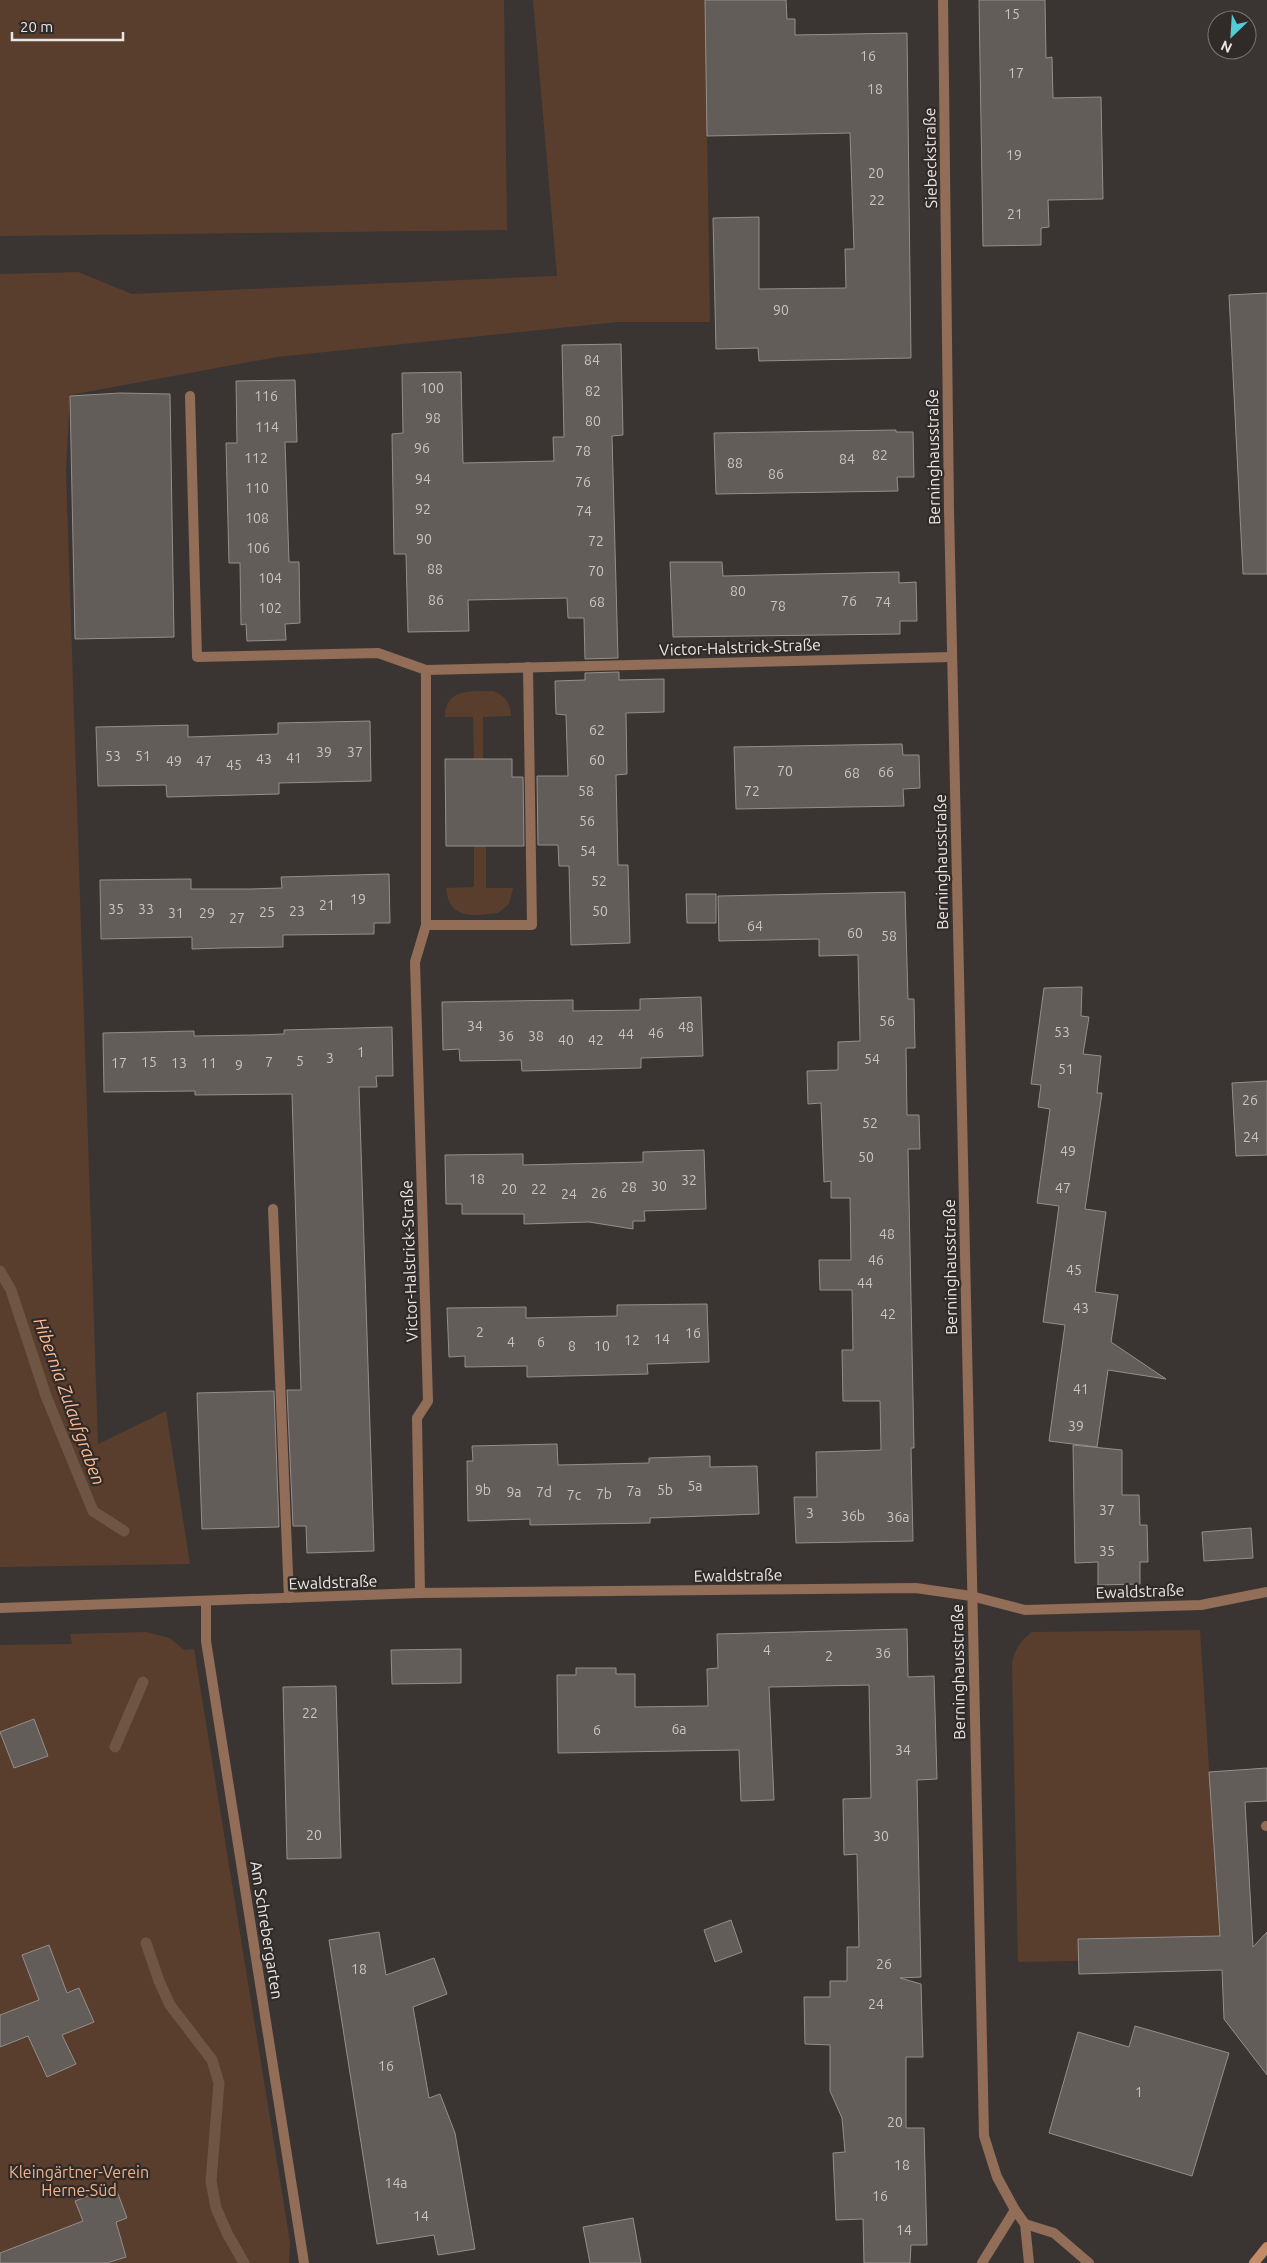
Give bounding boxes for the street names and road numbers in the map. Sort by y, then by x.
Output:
street label: Siebeckstraße [920,107,940,209]
street label: Berninghausstraße [923,389,943,525]
street label: Victor-Halstrick-Straße [659,635,821,659]
street label: Berninghausstraße [931,794,951,930]
street label: Victor-Halstrick-Straße [397,1180,421,1342]
street label: Berninghausstraße [940,1199,960,1335]
street label: Ewaldstraße [693,1565,783,1585]
street label: Ewaldstraße [288,1571,378,1593]
street label: Ewaldstraße [1095,1580,1185,1602]
street label: Berninghausstraße [948,1604,968,1740]
street label: Am Schrebergarten [247,1860,287,2000]

